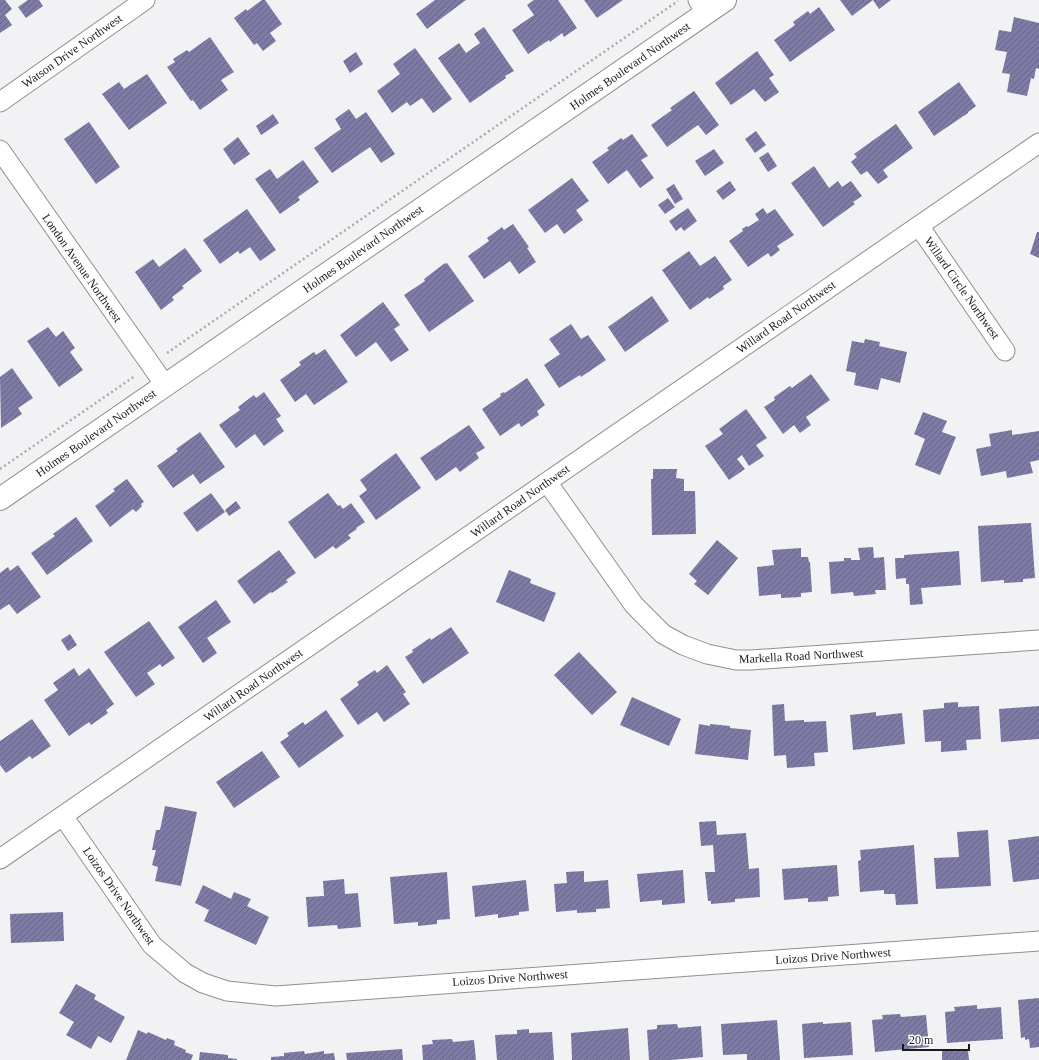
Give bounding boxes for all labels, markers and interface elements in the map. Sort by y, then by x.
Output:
street label: Watson Drive Northwest [19,11,125,91]
street label: Holmes Boulevard Northwest [567,19,693,113]
street label: Holmes Boulevard Northwest [300,202,426,296]
street label: London Avenue Northwest [39,211,125,325]
street label: Willard Circle Northwest [921,234,1003,342]
street label: Willard Road Northwest [734,277,839,356]
street label: Holmes Boulevard Northwest [33,386,159,480]
street label: Willard Road Northwest [468,461,573,540]
street label: Willard Road Northwest [201,645,306,724]
street label: Markella Road Northwest [738,646,864,666]
street label: Loizos Drive Northwest [80,844,158,948]
street label: Loizos Drive Northwest [775,945,892,967]
street label: Loizos Drive Northwest [452,967,569,989]
scale bar [903,1026,969,1052]
text: 20 m [909,1033,934,1047]

